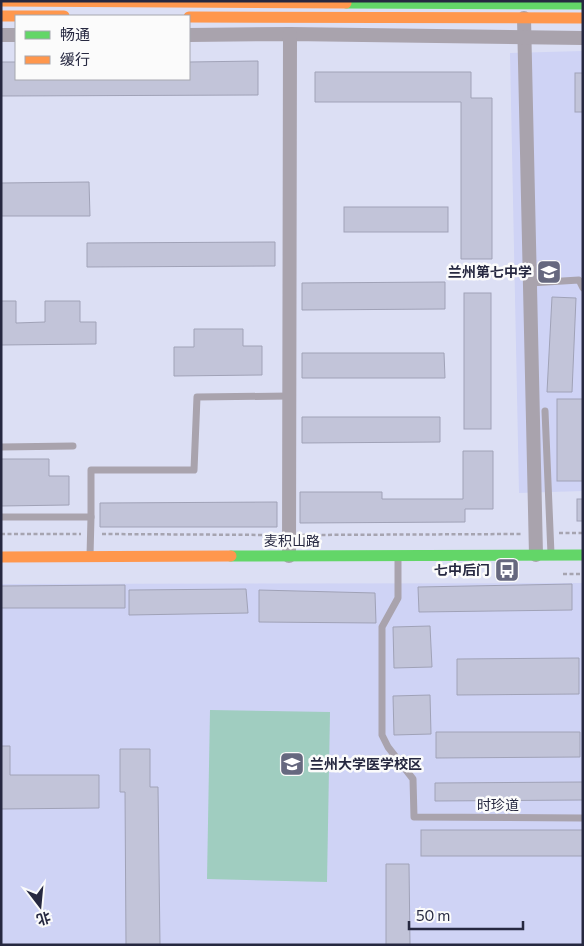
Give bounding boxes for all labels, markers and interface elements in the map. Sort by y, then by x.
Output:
legend [15,15,190,80]
text: 畅通 [60,25,90,43]
text: 缓行 [60,50,90,68]
school or university icon: 兰州第七中学 [536,259,562,285]
place label: 兰州第七中学 [448,263,532,280]
street label: 麦积山路 [264,532,320,549]
bus stop icon: 七中后门 [494,557,520,583]
place label: 七中后门 [434,561,490,578]
school or university icon: 兰州大学医学校区 [279,751,305,777]
place label: 兰州大学医学校区 [310,755,422,772]
street label: 时珍道 [477,796,519,813]
north arrow [15,881,65,931]
scale bar [409,898,523,930]
text: 50 m [416,906,450,924]
text: 北 [35,909,53,929]

